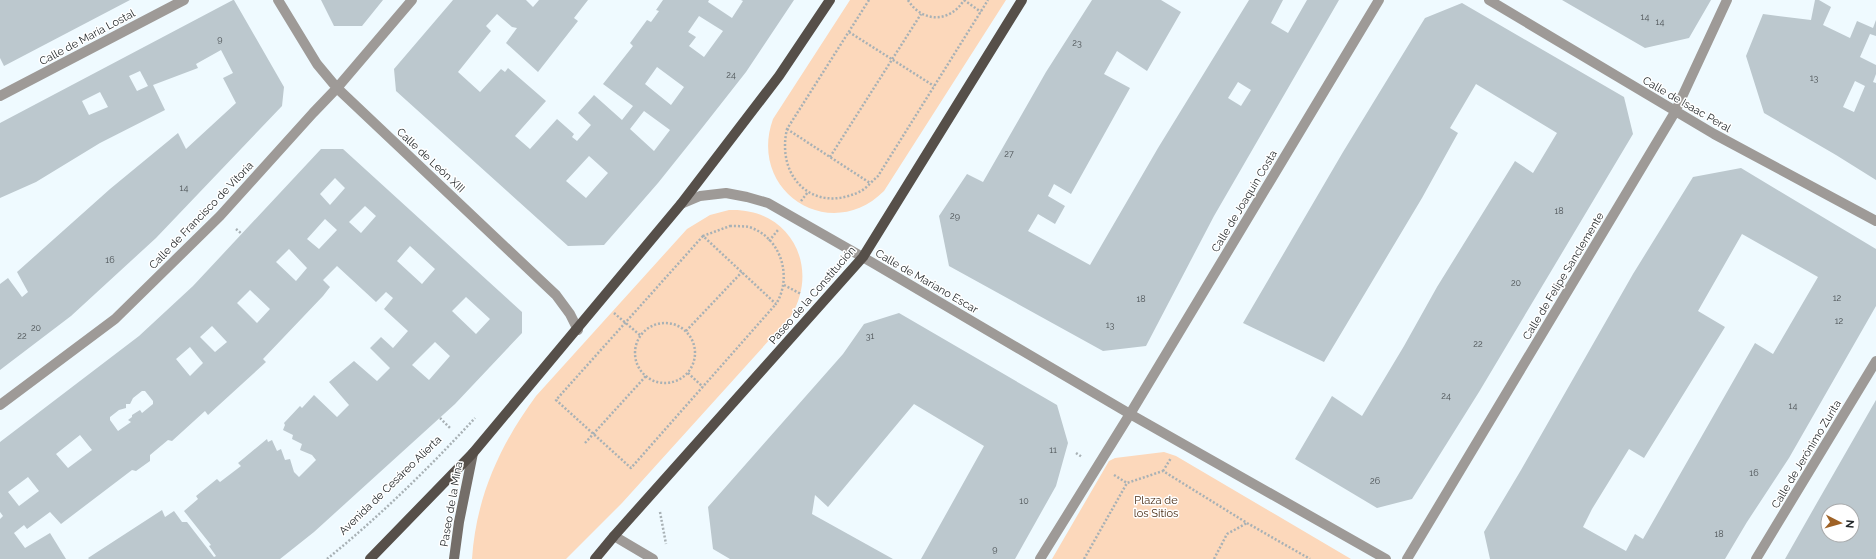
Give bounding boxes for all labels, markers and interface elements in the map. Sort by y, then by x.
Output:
street label: Calle de María Lostal [37,7,137,68]
house number: 14 [1641,12,1649,22]
house number: 14 [1656,17,1664,27]
house number: 9 [217,34,223,44]
house number: 23 [1072,38,1082,48]
house number: 24 [726,70,736,80]
house number: 13 [1810,73,1819,83]
street label: Calle de Isaac Peral [1640,74,1733,135]
street label: Calle de León XIII [394,125,467,195]
street label: Calle de Joaquín Costa [1209,148,1280,254]
house number: 27 [1004,149,1014,159]
street label: Calle de Francisco de Vitoria [147,159,256,272]
house number: 14 [180,183,188,193]
house number: 18 [1554,206,1564,216]
street label: Calle de Felipe Sanclemente [1520,210,1607,342]
house number: 29 [950,211,960,221]
street label: Paseo de la Constitución [766,244,858,347]
street label: Calle de Mariano Escar [873,247,981,316]
house number: 16 [105,255,115,265]
house number: 20 [1511,278,1522,288]
house number: 12 [1833,293,1842,303]
house number: 18 [1136,294,1146,304]
house number: 12 [1835,316,1844,326]
house number: 13 [1106,320,1115,330]
house number: 20 [31,323,42,333]
house number: 22 [17,331,27,341]
house number: 31 [866,331,874,341]
house number: 22 [1473,339,1483,349]
house number: 24 [1441,391,1451,401]
street label: Calle de Jerónimo Zurita [1769,398,1844,511]
house number: 14 [1789,401,1797,411]
street label: Avenida de Cesáreo Alierta [337,433,444,538]
house number: 11 [1049,445,1057,455]
street label: Paseo de la Mina [438,460,465,548]
house number: 16 [1749,468,1759,478]
house number: 26 [1370,476,1381,486]
park label: Plaza de los Sitios [1134,494,1178,520]
house number: 10 [1019,496,1029,506]
north arrow [1820,503,1860,543]
text: N [1843,519,1856,529]
house number: 18 [1714,529,1724,539]
house number: 9 [992,544,998,554]

